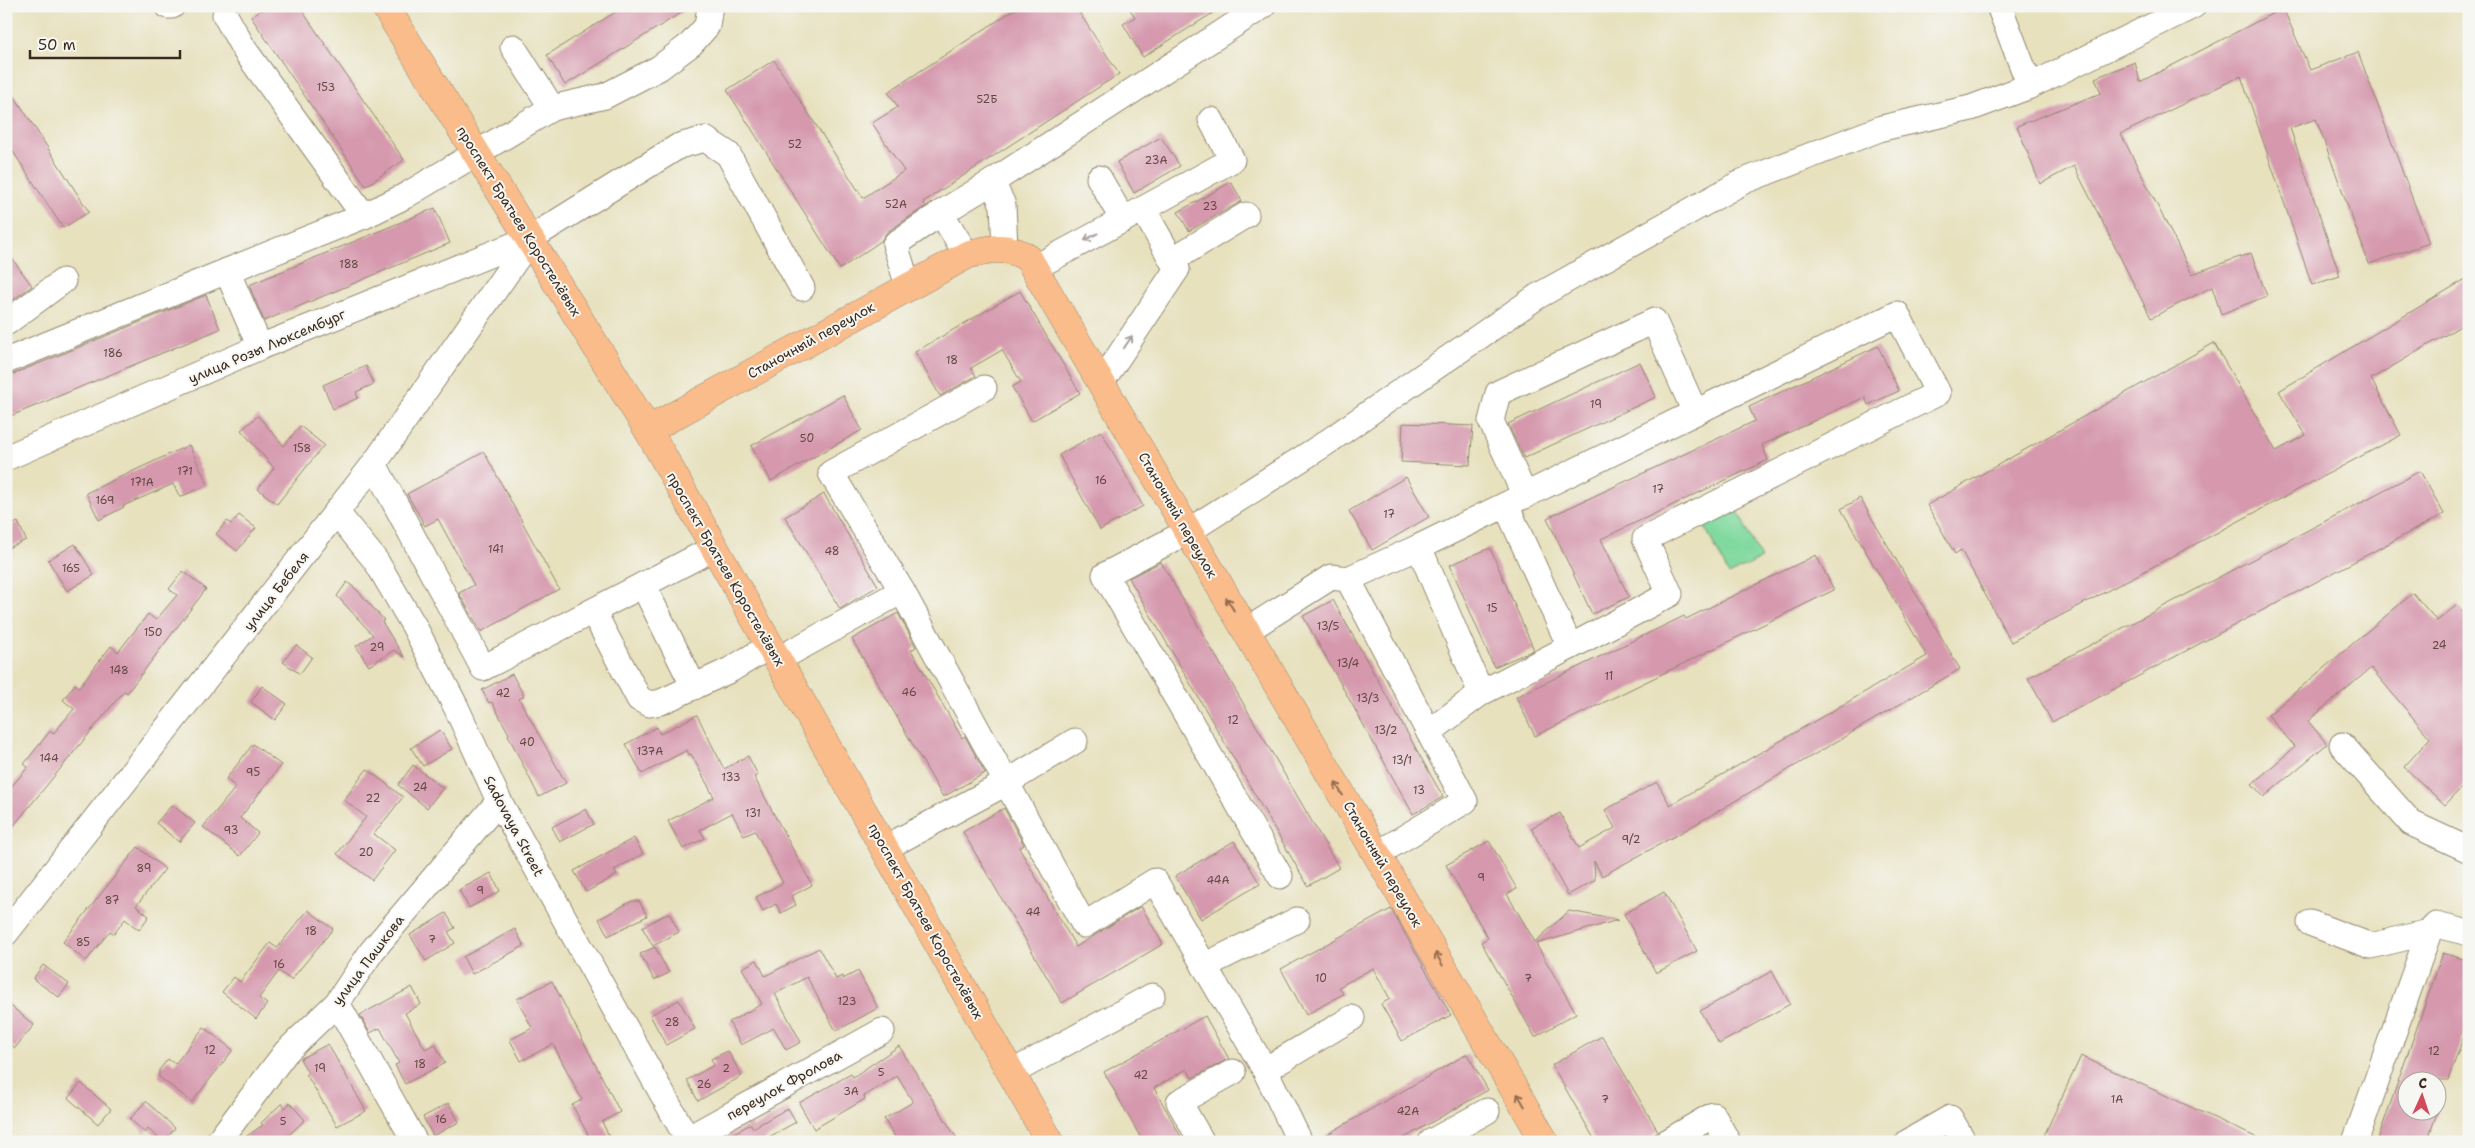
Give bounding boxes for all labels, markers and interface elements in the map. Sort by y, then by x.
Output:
scale bar [30,28,180,60]
text: 50 m [38,35,76,55]
house number: 153 [317,80,335,95]
house number: 52Б [976,92,998,107]
street label: проспект Братьев Коростелёвых [453,122,585,320]
house number: 52 [788,137,802,152]
house number: 23А [1145,153,1167,168]
house number: 52А [885,197,907,212]
house number: 23 [1203,199,1217,214]
one-way arrow [1084,232,1099,242]
house number: 188 [339,257,359,272]
street label: Станочный переулок [744,297,878,382]
street label: улица Розы Люксембург [186,304,349,387]
one-way arrow [1123,336,1133,350]
house number: 186 [103,346,123,361]
house number: 18 [946,353,958,368]
house number: 19 [1590,397,1602,412]
house number: 50 [800,431,814,446]
house number: 158 [293,441,311,456]
street label: Станочный переулок [1135,449,1222,582]
house number: 171 [177,464,193,479]
street label: проспект Братьев Коростелёвых [663,469,789,669]
house number: 16 [1095,473,1107,488]
house number: 171А [130,475,154,490]
house number: 17 [1652,482,1664,497]
house number: 169 [96,493,114,508]
house number: 17 [1383,507,1395,522]
house number: 141 [488,542,504,557]
house number: 48 [824,544,840,559]
street label: улица Бебеля [239,548,313,634]
house number: 165 [62,561,80,576]
one-way arrow [1224,597,1234,611]
house number: 15 [1486,601,1498,616]
house number: 13/5 [1317,619,1339,634]
house number: 150 [144,625,162,640]
house number: 24 [2432,638,2447,653]
house number: 29 [370,640,384,655]
house number: 13/4 [1337,656,1360,671]
house number: 148 [109,663,129,678]
house number: 11 [1605,669,1613,684]
house number: 46 [901,685,917,700]
house number: 42 [496,686,510,701]
house number: 13/3 [1356,691,1380,706]
house number: 12 [1227,713,1239,728]
house number: 13/2 [1375,723,1397,738]
house number: 40 [519,735,535,750]
house number: 137А [637,744,663,759]
house number: 144 [39,751,59,766]
house number: 13/1 [1392,753,1412,768]
house number: 95 [246,765,260,780]
house number: 133 [722,770,740,785]
street label: Sadovaya Street [480,773,548,879]
house number: 24 [413,780,428,795]
one-way arrow [1334,782,1344,796]
house number: 13 [1413,783,1425,798]
house number: 22 [366,791,380,806]
street label: Станочный переулок [1340,798,1427,931]
house number: 131 [745,806,761,821]
street label: проспект Братьев Коростелёвых [865,820,987,1022]
house number: 93 [224,823,238,838]
house number: 9/2 [1621,832,1641,847]
house number: 20 [358,845,374,860]
house number: 89 [137,861,151,876]
house number: 9 [1477,870,1485,885]
house number: 44А [1206,873,1230,888]
house number: 9 [476,883,484,898]
house number: 87 [105,893,120,908]
house number: 44 [1025,905,1041,920]
street label: улица Пашкова [328,911,408,1009]
house number: 18 [305,924,317,939]
house number: 7 [428,932,436,947]
house number: 85 [76,935,90,950]
one-way arrow [1433,953,1443,967]
house number: 16 [273,957,285,972]
house number: 10 [1315,971,1327,986]
house number: 7 [1524,971,1532,986]
house number: 123 [838,994,856,1009]
house number: 28 [664,1015,680,1030]
house number: 12 [204,1043,216,1058]
house number: 12 [2428,1044,2440,1059]
street label: переулок Фролова [723,1046,845,1124]
house number: 18 [414,1057,426,1072]
house number: 19 [314,1061,326,1076]
house number: 2 [722,1061,730,1076]
house number: 5 [878,1065,885,1080]
house number: 42 [1134,1068,1148,1083]
north arrow [2398,1070,2448,1120]
text: С [2418,1074,2427,1092]
house number: 26 [697,1077,711,1092]
house number: 3А [843,1084,859,1099]
house number: 7 [1601,1092,1609,1107]
house number: 1А [2111,1092,2123,1107]
one-way arrow [1515,1093,1525,1107]
house number: 42А [1397,1104,1419,1119]
house number: 16 [435,1112,447,1127]
house number: 5 [280,1114,287,1129]

